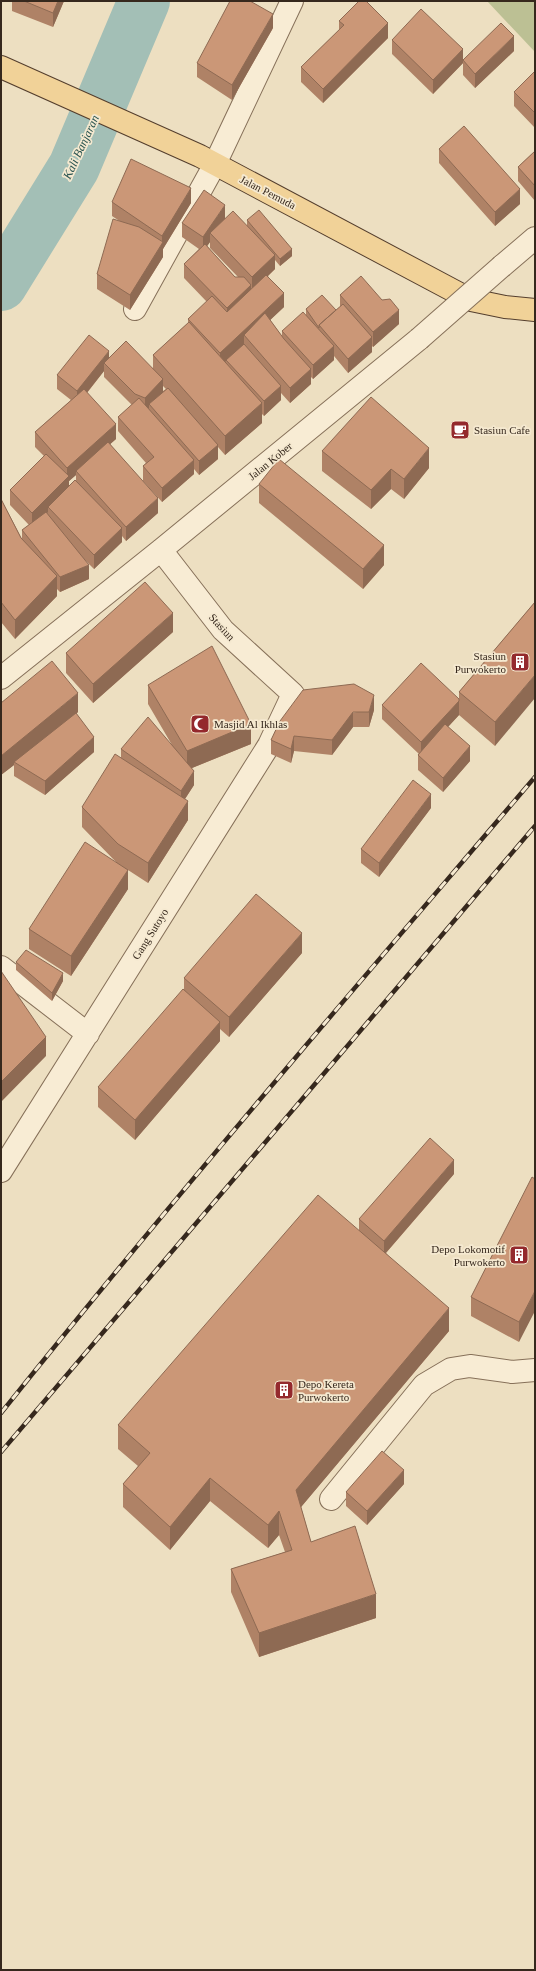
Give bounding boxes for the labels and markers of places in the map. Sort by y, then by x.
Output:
cafe icon: Stasiun Cafe [449,419,471,441]
place label: Stasiun Cafe [474,424,530,436]
place label: Stasiun Purwokerto [455,650,506,675]
building icon: Stasiun Purwokerto [509,651,531,673]
mosque icon: Masjid Al Ikhlas [189,713,211,735]
place label: Masjid Al Ikhlas [214,718,287,730]
place label: Depo Lokomotif Purwokerto [431,1243,505,1268]
building icon: Depo Lokomotif Purwokerto [508,1244,530,1266]
place label: Depo Kereta Purwokerto [298,1378,354,1403]
building icon: Depo Kereta Purwokerto [273,1379,295,1401]

